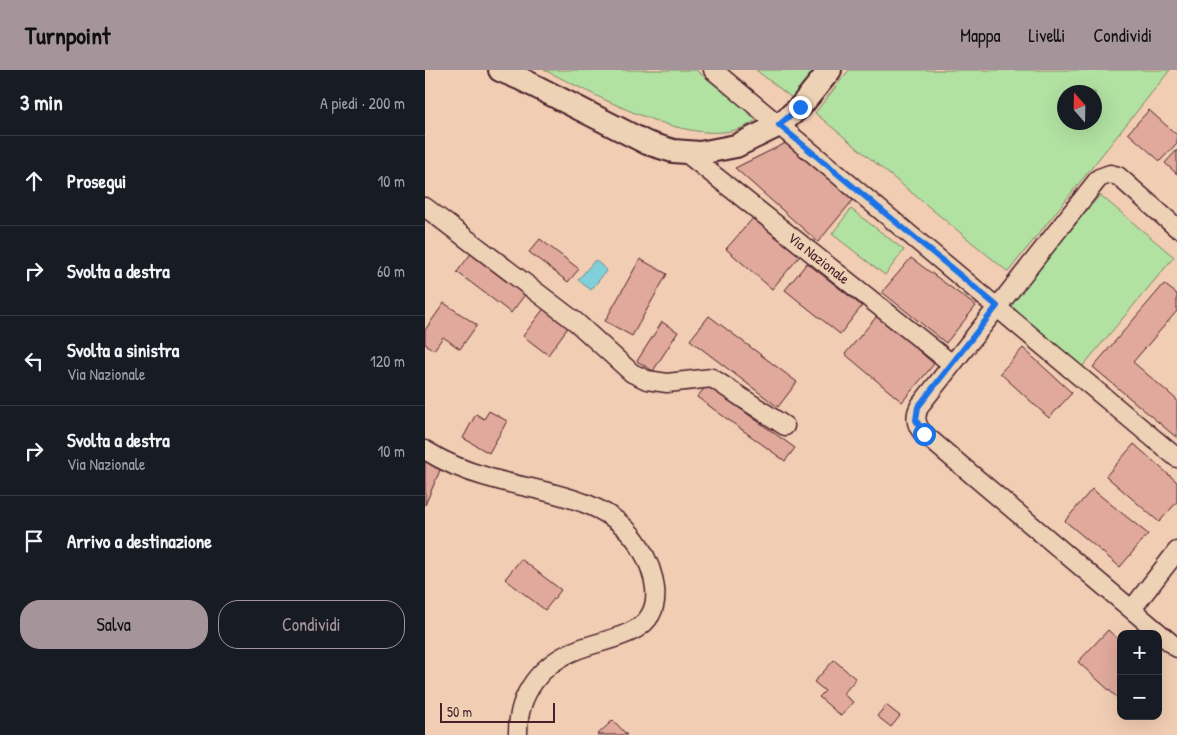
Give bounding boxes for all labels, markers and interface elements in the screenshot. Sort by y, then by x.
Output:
text: Turnpoint [25,19,110,51]
text: Mappa [960,23,1001,48]
text: Livelli [1029,23,1065,48]
text: Condividi [1093,23,1152,48]
north arrow [1057,85,1102,130]
text: 3 min [20,88,63,117]
text: A piedi · 200 m [320,92,405,114]
route end [789,96,812,119]
icon: ahead [20,167,48,195]
text: Prosegui [67,168,126,194]
text: 10 m [377,170,405,192]
street label: Via Nazionale [784,227,854,289]
icon: right [20,257,48,285]
text: Svolta a destra [67,258,170,284]
text: 60 m [377,260,405,282]
text: Svolta a sinistra [67,337,179,363]
icon: left [20,347,48,375]
text: 120 m [370,350,405,372]
text: Via Nazionale [67,363,145,385]
route start [913,423,936,446]
text: Svolta a destra [67,427,170,453]
icon: right [20,437,48,465]
text: 10 m [377,440,405,462]
text: Via Nazionale [67,453,145,475]
icon: arrive [20,527,48,555]
text: Arrivo a destinazione [67,528,212,554]
button: Salva [20,600,208,649]
button: Condividi [218,600,405,649]
map controls [1117,630,1162,720]
button: + [1117,630,1162,675]
button: − [1117,675,1162,720]
scale bar [440,700,555,723]
text: 50 m [447,702,472,721]

